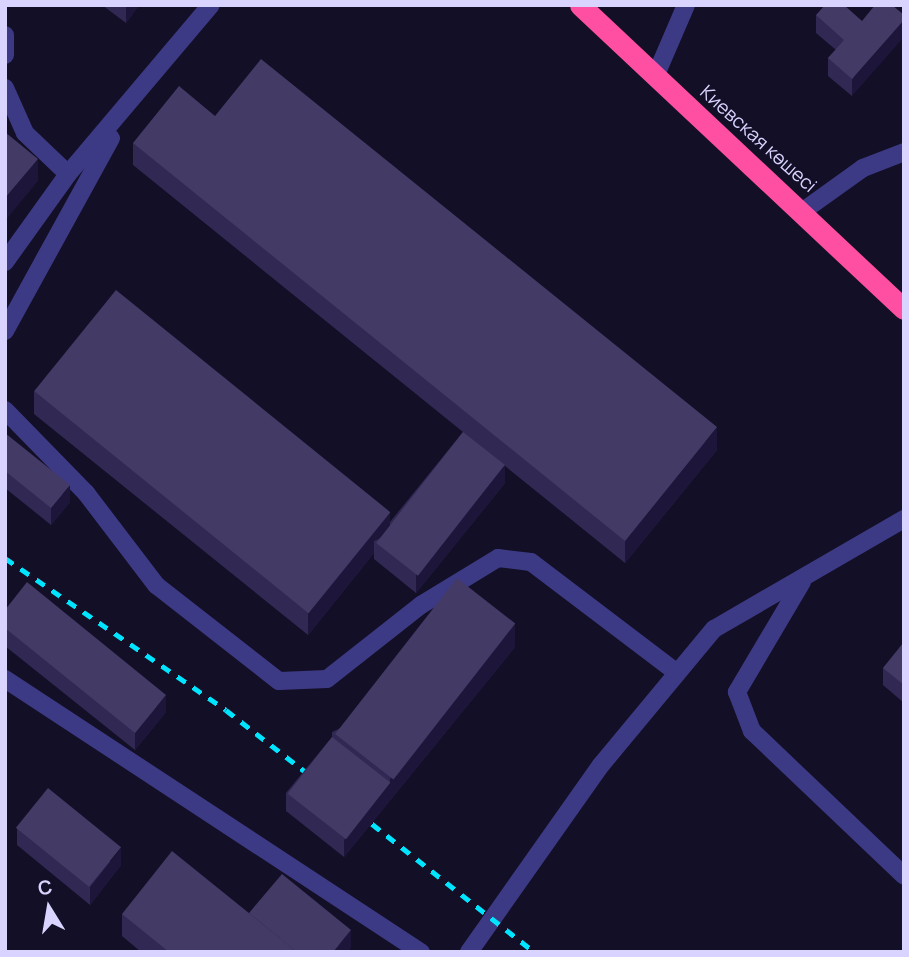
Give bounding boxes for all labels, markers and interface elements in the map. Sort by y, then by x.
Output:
street label: Киевская көшесі [695,81,821,197]
north arrow [14,873,84,943]
text: С [36,873,54,901]

